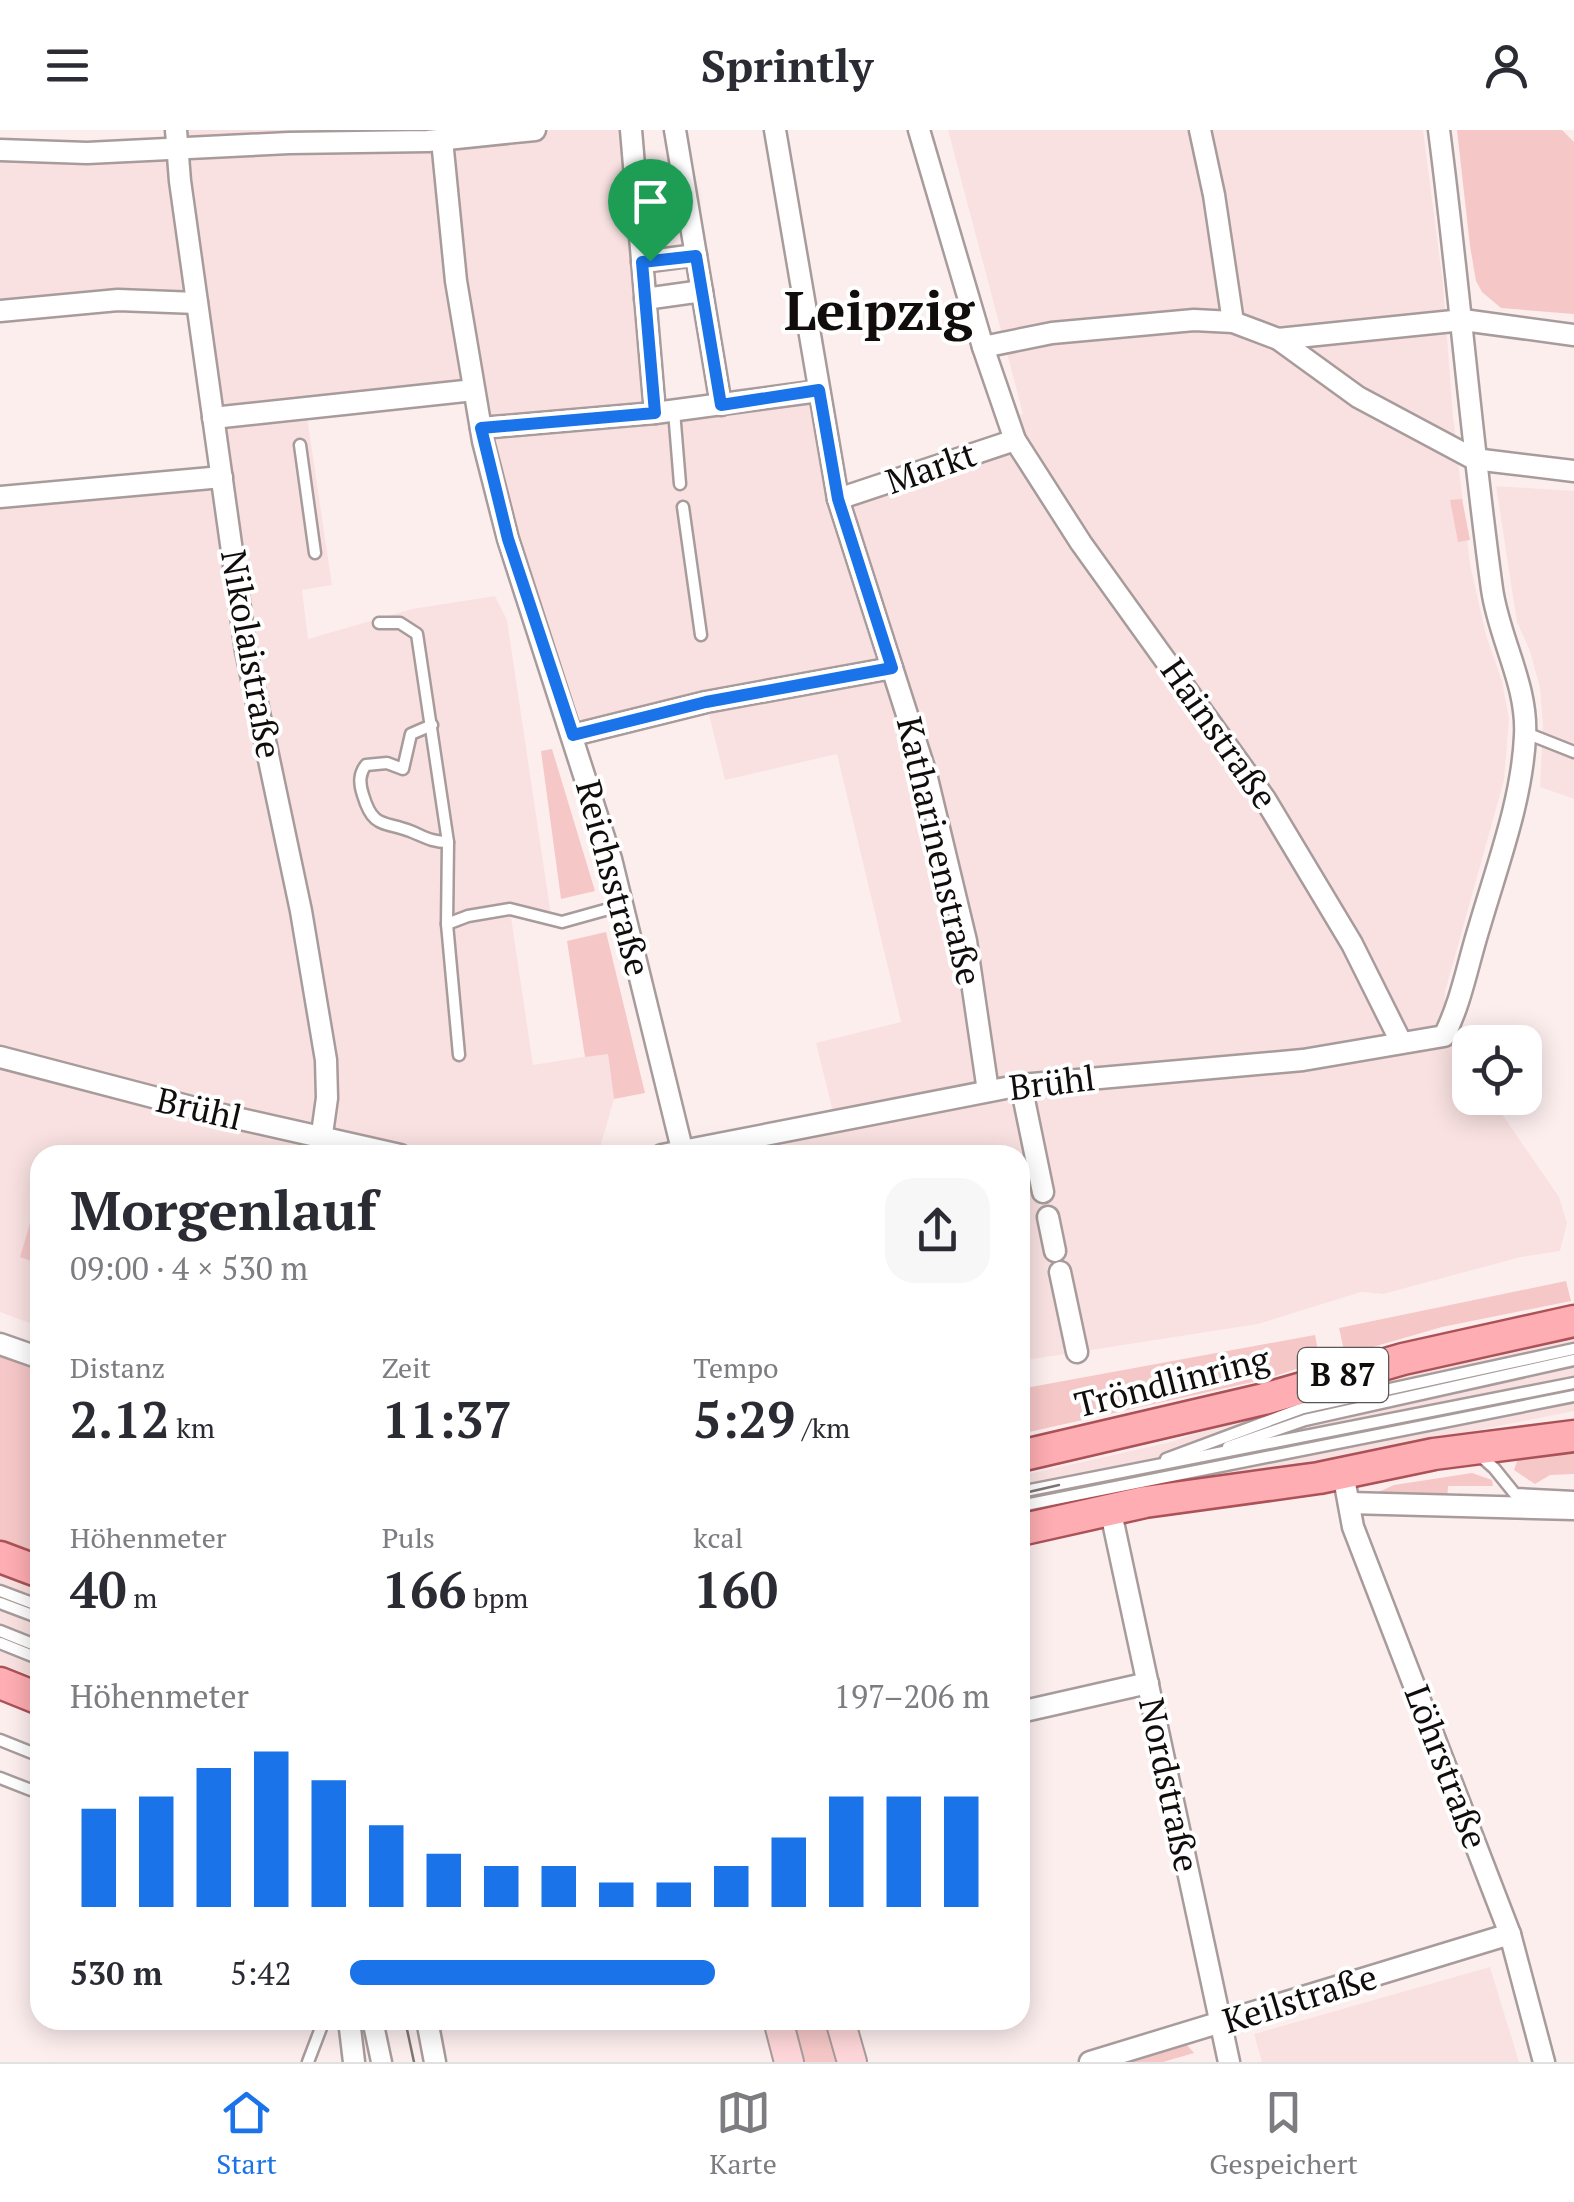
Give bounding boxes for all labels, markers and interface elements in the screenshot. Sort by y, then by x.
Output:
text: Sprintly [701,35,873,95]
icon: menu [40,38,95,93]
icon: person [1479,38,1534,93]
pin [608,159,693,262]
icon: arrive [623,174,678,229]
district label: Leipzig [784,273,976,346]
street label: Markt [879,430,982,504]
street label: Nikolaistraße [211,546,293,762]
street label: Hainstraße [1151,649,1288,818]
street label: Katharinenstraße [887,712,993,989]
street label: Reichsstraße [566,775,662,981]
map controls [1452,1025,1542,1115]
button: locate [1452,1025,1542,1115]
street label: Brühl [1006,1054,1097,1110]
street label: Brühl [152,1076,246,1140]
text: Morgenlauf [70,1173,377,1246]
button: share [885,1178,990,1283]
text: 09:00 · 4 × 530 m [70,1247,308,1289]
street label: Tröndlinring [1070,1335,1274,1427]
road number: B 87 [1298,1348,1388,1402]
text: Distanz [70,1349,165,1386]
text: Zeit [382,1349,431,1386]
text: Tempo [693,1349,778,1386]
text: 2.12 [70,1386,170,1452]
text: 11:37 [382,1386,512,1452]
text: 5:29 [693,1386,795,1452]
text: km [170,1409,215,1446]
text: /km [795,1409,850,1446]
text: Höhenmeter [70,1519,227,1556]
text: Puls [382,1519,435,1556]
text: kcal [693,1519,743,1556]
text: 40 [70,1556,127,1622]
text: 166 [382,1556,466,1622]
text: 160 [693,1556,778,1622]
text: m [127,1579,157,1616]
text: bpm [466,1579,528,1616]
text: Höhenmeter [70,1675,249,1717]
text: 197–206 m [834,1675,990,1717]
street label: Löhrstraße [1395,1678,1499,1855]
street label: Nordstraße [1129,1693,1211,1876]
text: 530 m [70,1952,162,1994]
text: 5:42 [230,1952,292,1994]
street label: Keilstraße [1217,1953,1382,2043]
tab: Start [216,2085,277,2182]
tab: Karte [709,2085,777,2182]
tab: Gespeichert [1209,2085,1358,2182]

